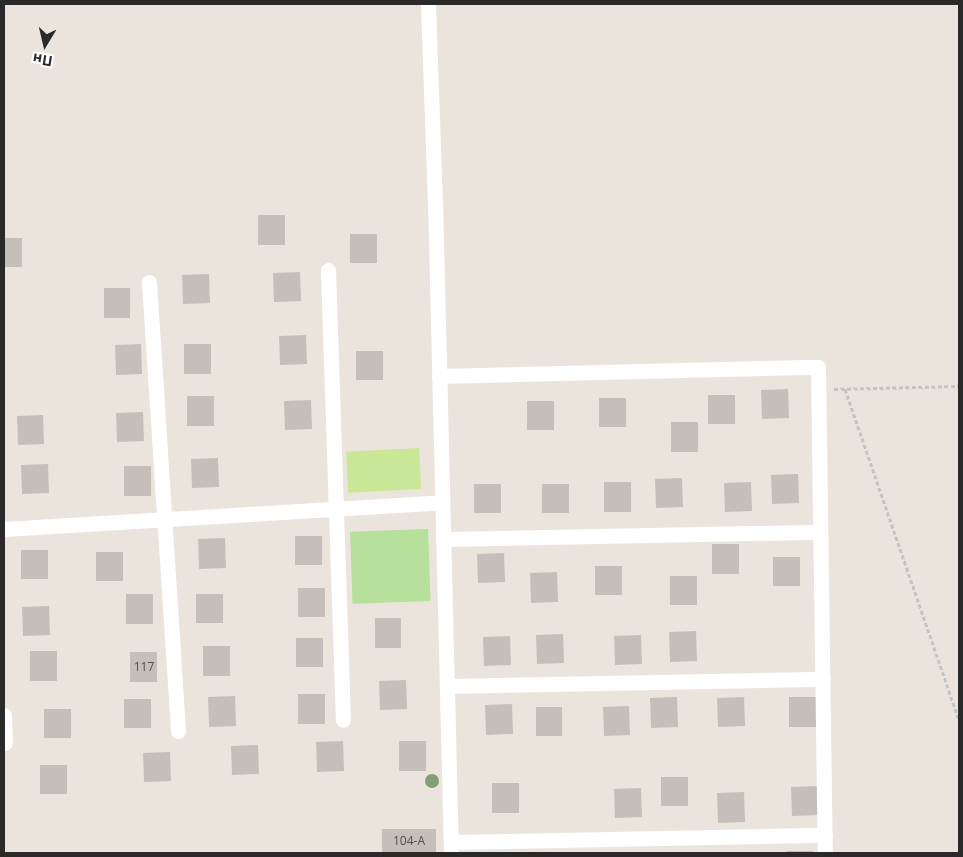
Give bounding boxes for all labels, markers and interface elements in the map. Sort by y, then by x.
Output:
north arrow [20,20,70,70]
text: Пн [31,49,54,71]
house number: 117 [134,660,154,674]
house number: 104-А [393,834,425,848]

